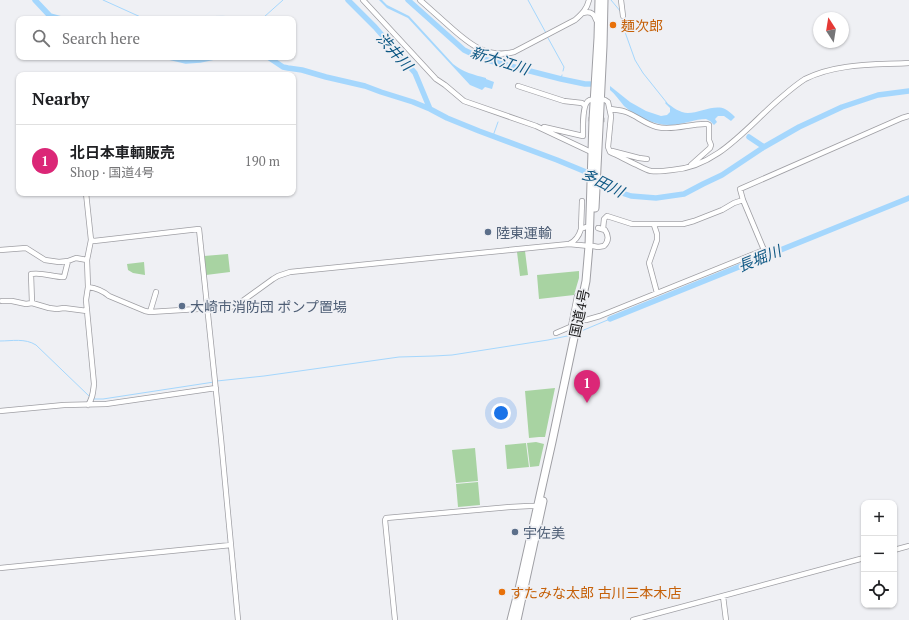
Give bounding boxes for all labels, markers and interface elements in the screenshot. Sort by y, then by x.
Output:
north arrow [813,12,849,48]
search box [16,16,296,60]
place label: 麺次郎 [621,16,663,35]
marker: 麺次郎 [608,20,618,30]
icon: search [30,27,52,49]
text: Search here [62,28,140,48]
water label: 渋井川 [373,28,419,76]
water label: 新大江川 [468,41,534,79]
text: Nearby [32,87,90,110]
text: 北日本車輌販売 [70,142,175,162]
text: 1 [41,152,49,170]
text: 190 m [245,152,280,170]
text: Shop · 国道4号 [70,163,155,181]
water label: 多田川 [578,163,629,202]
place label: 陸東運輸 [496,223,552,242]
marker: 陸東運輸 [483,227,493,237]
water label: 長堀川 [734,240,785,276]
street label: 国道4号 [565,287,593,339]
place label: 大崎市消防団 ポンプ置場 [190,297,347,316]
marker: 大崎市消防団 ポンプ置場 [177,301,187,311]
pin: 1 [574,370,600,403]
your location [491,403,511,423]
map controls [861,500,897,608]
button: + [861,500,897,536]
place label: 宇佐美 [523,523,565,542]
marker: 宇佐美 [510,527,520,537]
button: − [861,536,897,572]
button: locate [861,572,897,608]
place label: すたみな太郎 古川三本木店 [510,583,681,602]
marker: すたみな太郎 古川三本木店 [497,587,507,597]

